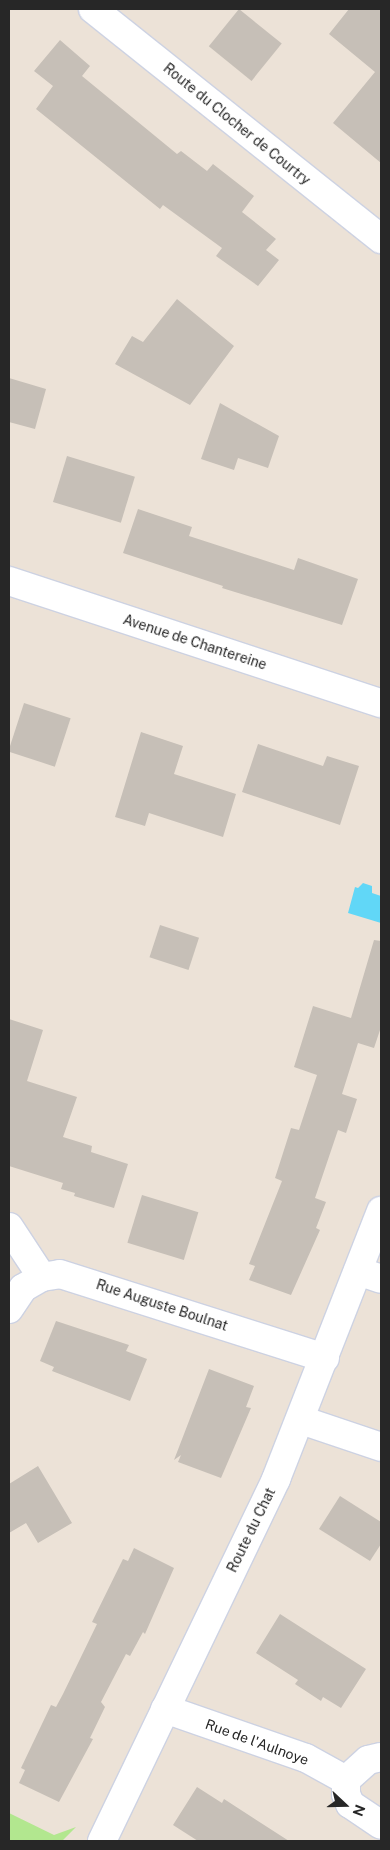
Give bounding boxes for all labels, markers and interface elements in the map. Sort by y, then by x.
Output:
street label: Route du Clocher de Courtry [160,59,314,189]
street label: Avenue de Chantereine [121,611,269,673]
street label: Rue Auguste Boulnat [94,1276,230,1334]
street label: Route du Chat [223,1485,279,1575]
street label: Rue de l'Aulnoye [203,1715,311,1769]
north arrow [320,1780,370,1830]
text: N [350,1802,368,1818]

